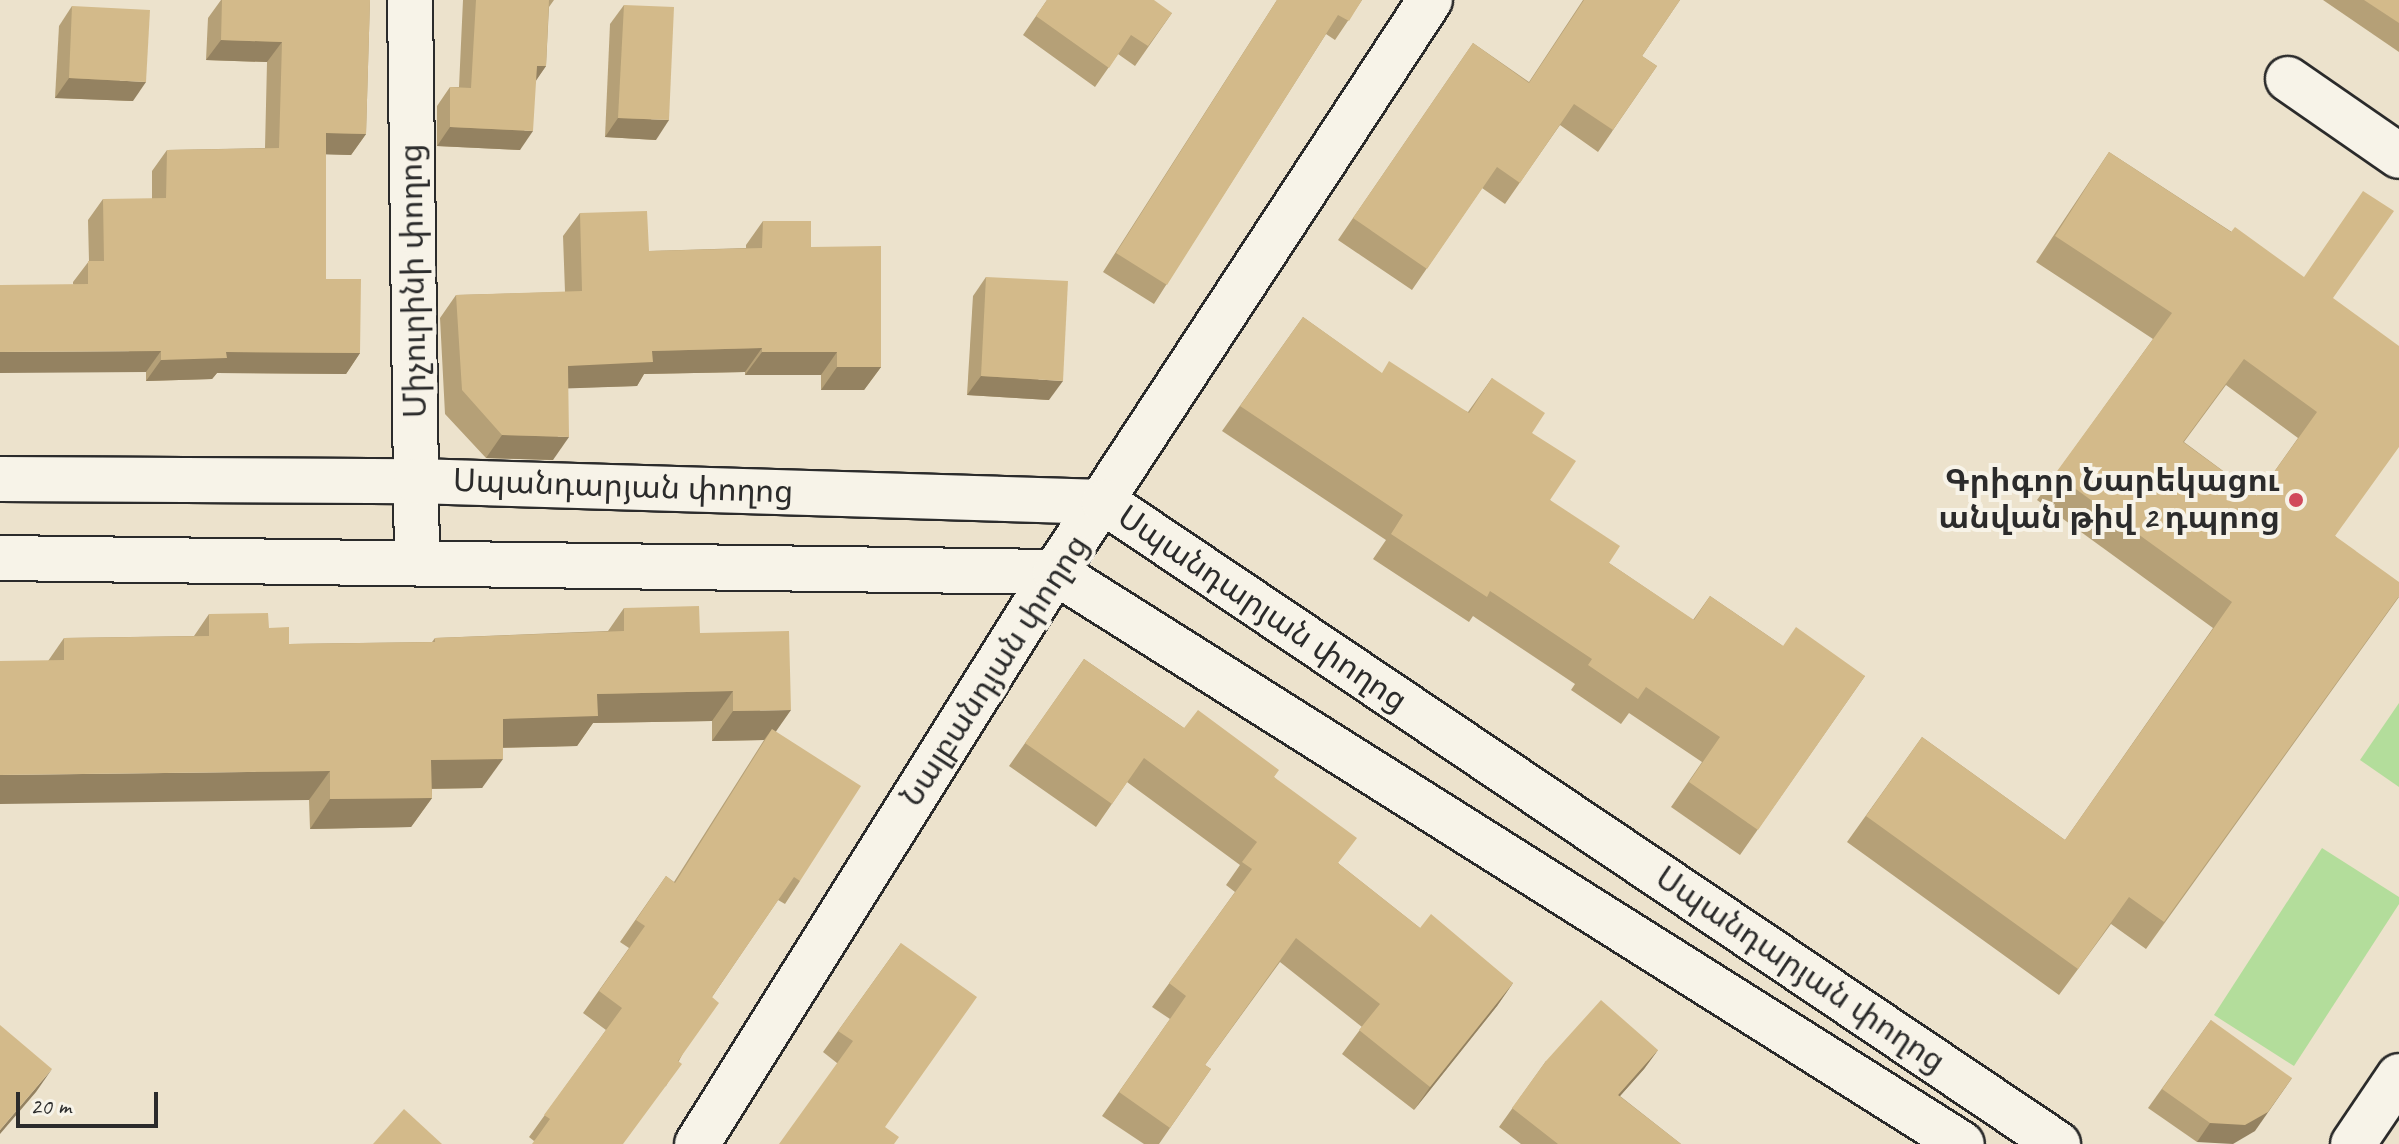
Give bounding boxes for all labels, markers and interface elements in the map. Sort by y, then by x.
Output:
street label: Միչուրինի փողոց [392,143,436,419]
street label: Սպանդարյան փողոց [452,462,794,512]
place label: Գրիգոր Նարեկացու անվան թիվ 2 դպրոց [1938,463,2280,538]
marker: Գրիգոր Նարեկացու անվան թիվ 2 դպրոց [2287,491,2305,509]
street label: Սպանդարյան փողոց [1110,498,1414,720]
street label: Նալբանդյան փողոց [893,528,1097,814]
street label: Սպանդարյան փողոց [1648,859,1952,1081]
scale bar [20,1076,162,1126]
text: 20 m [30,1091,71,1121]

